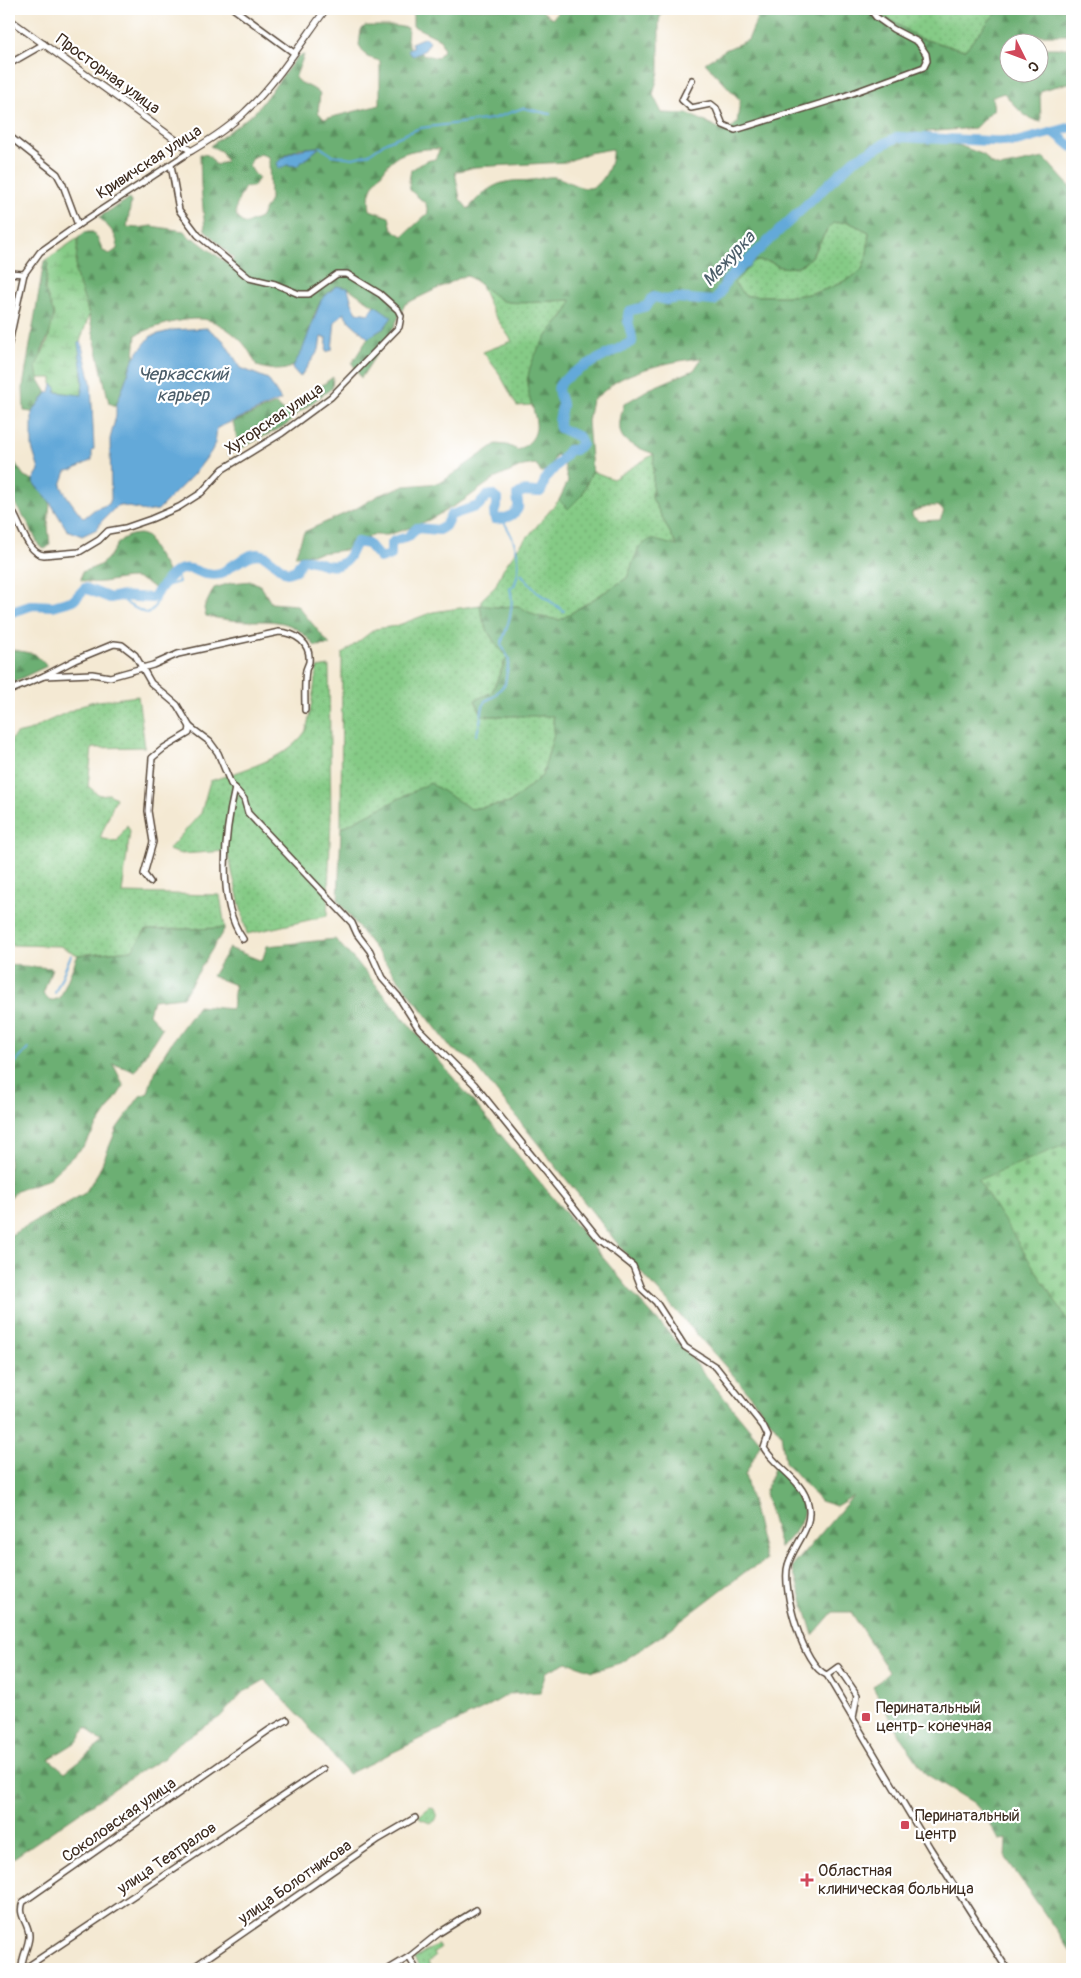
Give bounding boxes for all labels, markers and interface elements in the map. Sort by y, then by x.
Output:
street label: Просторная улица [52,29,164,119]
north arrow [998,32,1048,82]
text: С [1024,57,1042,76]
street label: Кривичская улица [93,120,205,204]
water label: Межурка [698,225,761,291]
water label: Черкасский карьер [138,363,229,407]
street label: Хуторская улица [221,379,327,459]
place label: Перинатальный центр- конечная [876,1698,992,1736]
marker: Перинатальный центр- конечная [860,1711,872,1723]
street label: Соколовская улица [58,1773,180,1867]
place label: Перинатальный центр [915,1806,1020,1844]
street label: улица Театралов [113,1817,220,1899]
marker: Перинатальный центр [899,1819,911,1831]
street label: улица Болотникова [234,1835,356,1929]
place label: Областная клиническая больница [818,1861,974,1899]
marker: Областная клиническая больница [800,1873,814,1887]

